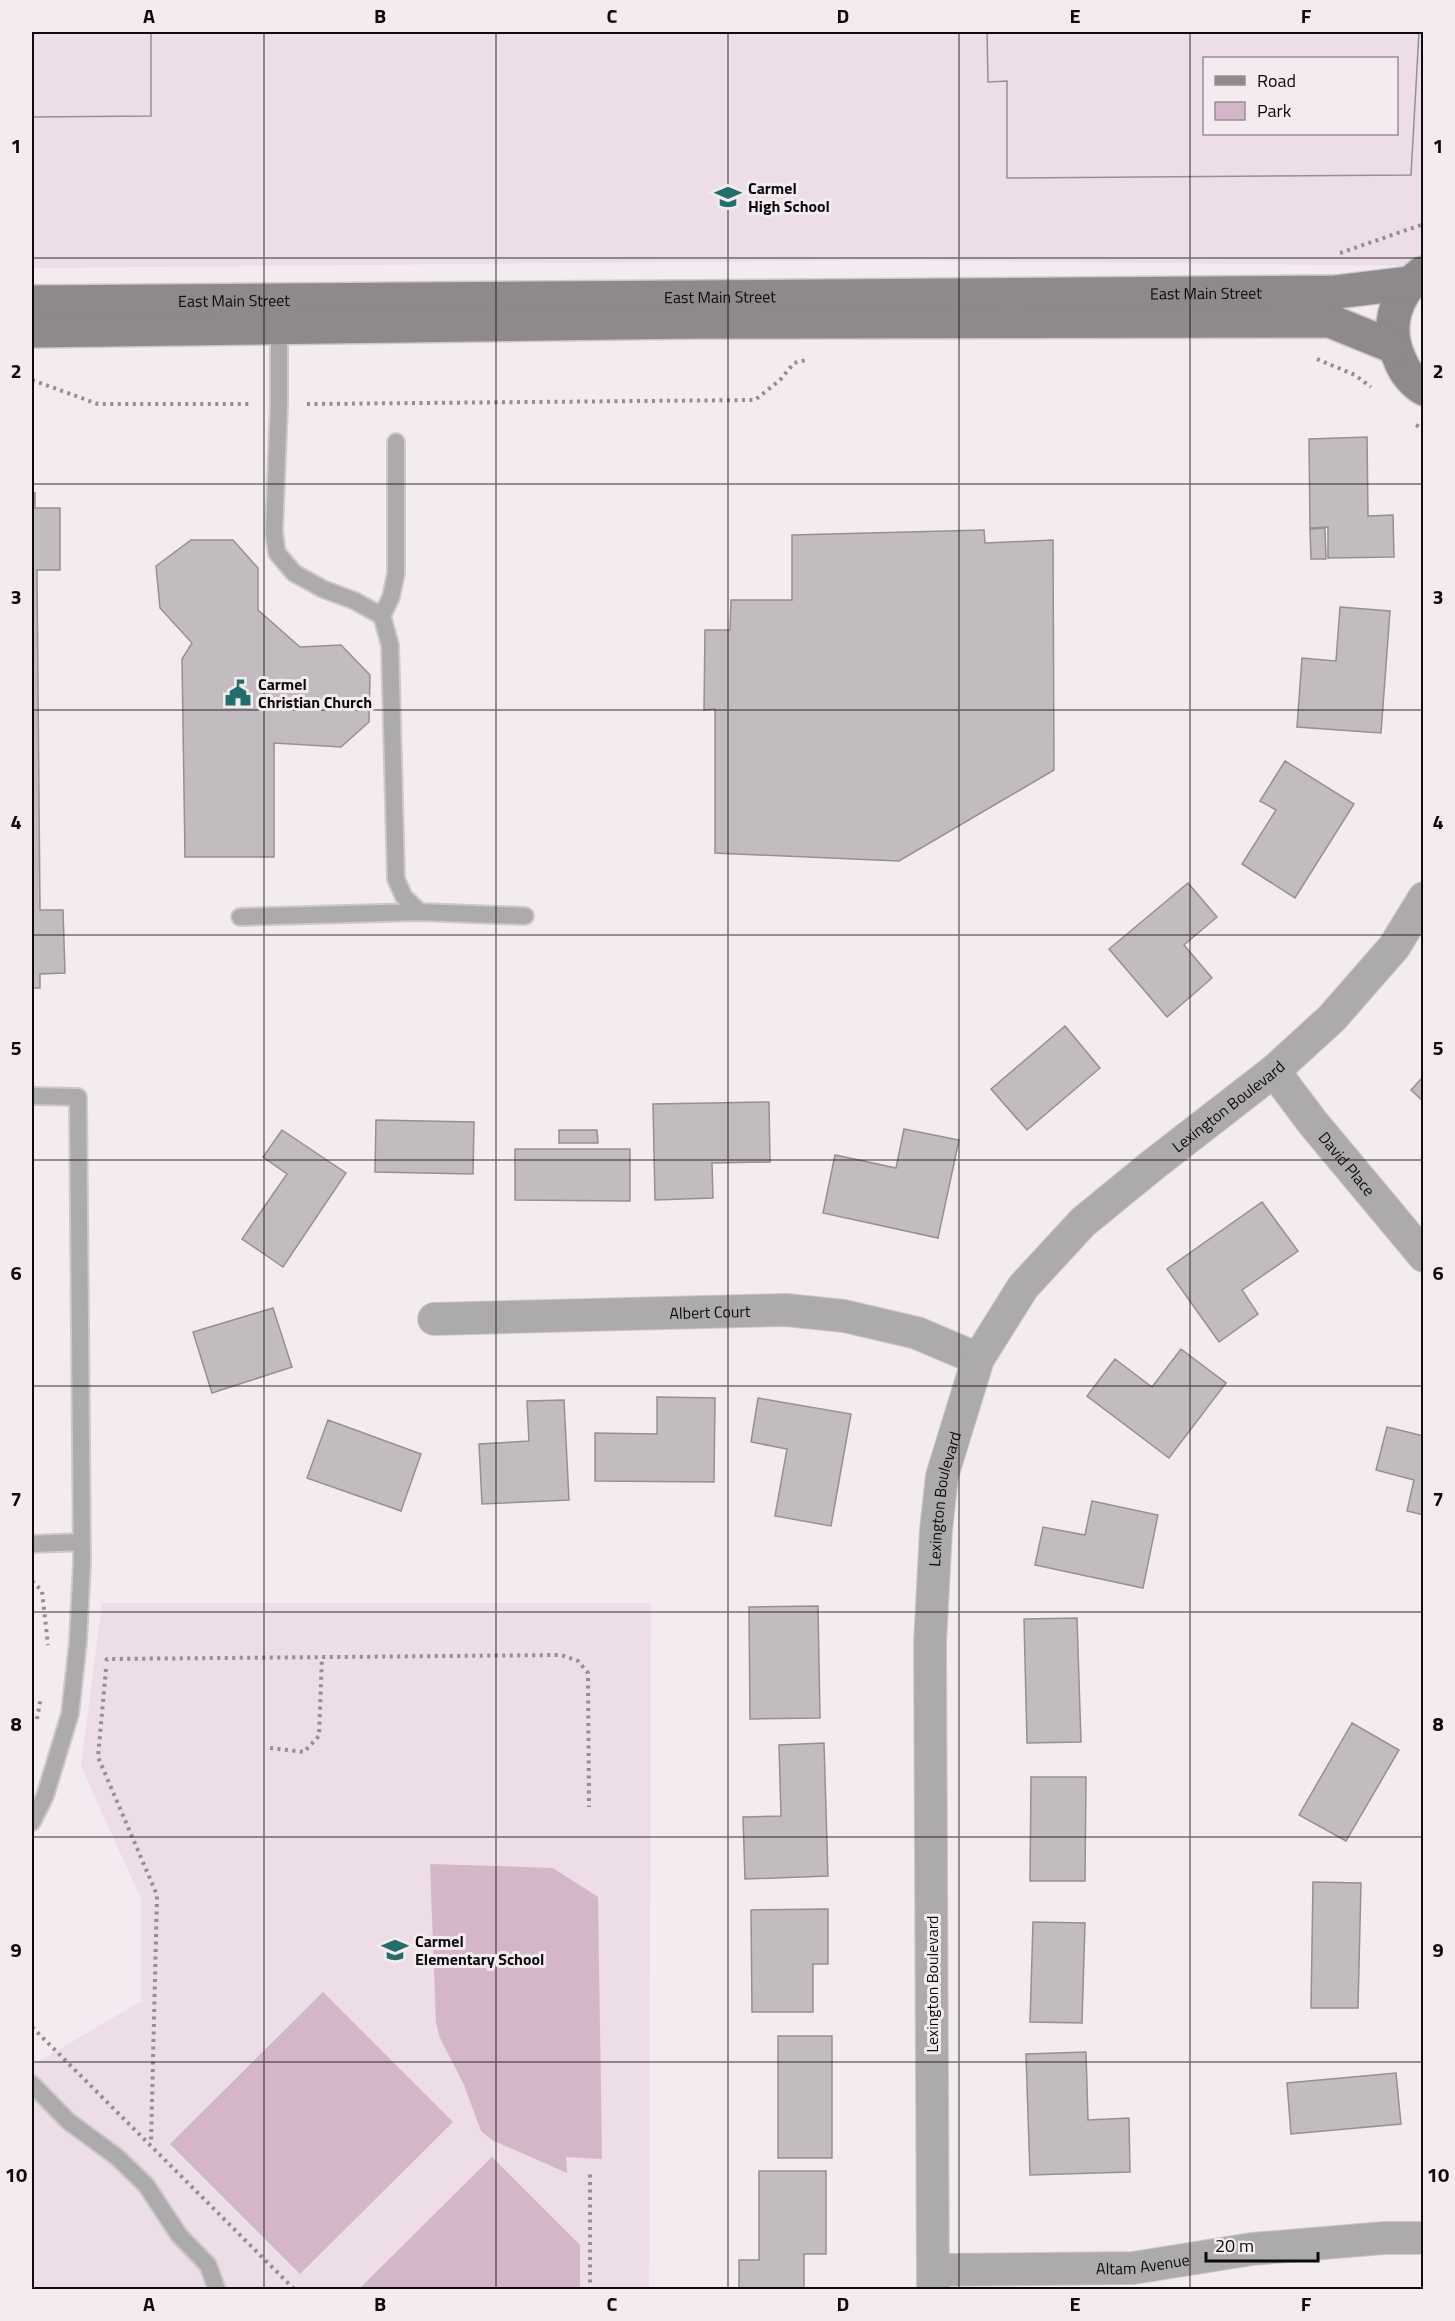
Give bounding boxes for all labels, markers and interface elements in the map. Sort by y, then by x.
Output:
text: A [143,0,155,31]
text: B [374,0,386,31]
text: C [607,0,618,31]
text: D [837,0,849,31]
text: E [1069,0,1081,31]
text: F [1301,0,1312,31]
legend [1203,57,1398,135]
text: Road [1257,67,1296,94]
text: Park [1257,97,1292,124]
text: 1 [10,130,22,161]
text: 1 [1432,130,1444,161]
place label: Carmel High School [748,176,830,218]
school or university icon: Carmel High School [713,182,743,212]
street label: East Main Street [1150,281,1262,305]
street label: East Main Street [664,284,776,309]
street label: East Main Street [178,288,290,313]
text: 2 [10,355,22,386]
text: 2 [1432,355,1444,386]
text: 3 [10,581,22,612]
text: 3 [1432,581,1444,612]
place label: Carmel Christian Church [258,672,372,714]
public building icon: Carmel Christian Church [223,678,253,708]
text: 4 [10,806,22,837]
text: 4 [1432,806,1444,837]
text: 5 [10,1032,22,1063]
text: 5 [1432,1032,1444,1063]
street label: Lexington Boulevard [1167,1055,1290,1158]
street label: David Place [1313,1126,1381,1201]
text: 6 [10,1257,22,1288]
text: 6 [1432,1257,1444,1288]
street label: Albert Court [669,1299,751,1325]
street label: Lexington Boulevard [922,1428,967,1567]
text: 7 [10,1483,22,1514]
text: 7 [1432,1483,1444,1514]
text: 8 [10,1708,22,1739]
text: 8 [1432,1708,1444,1739]
street label: Lexington Boulevard [920,1915,944,2053]
place label: Carmel Elementary School [415,1929,544,1971]
text: 9 [10,1934,22,1965]
text: 9 [1432,1934,1444,1965]
school or university icon: Carmel Elementary School [380,1935,410,1965]
text: 10 [5,2159,27,2190]
text: 10 [1427,2159,1449,2190]
scale bar [1206,2225,1318,2263]
text: 20 m [1215,2232,1254,2259]
street label: Altam Avenue [1096,2247,1191,2280]
text: A [143,2288,155,2319]
text: B [374,2288,386,2319]
text: C [607,2288,618,2319]
text: D [837,2288,849,2319]
text: E [1069,2288,1081,2319]
text: F [1301,2288,1312,2319]

